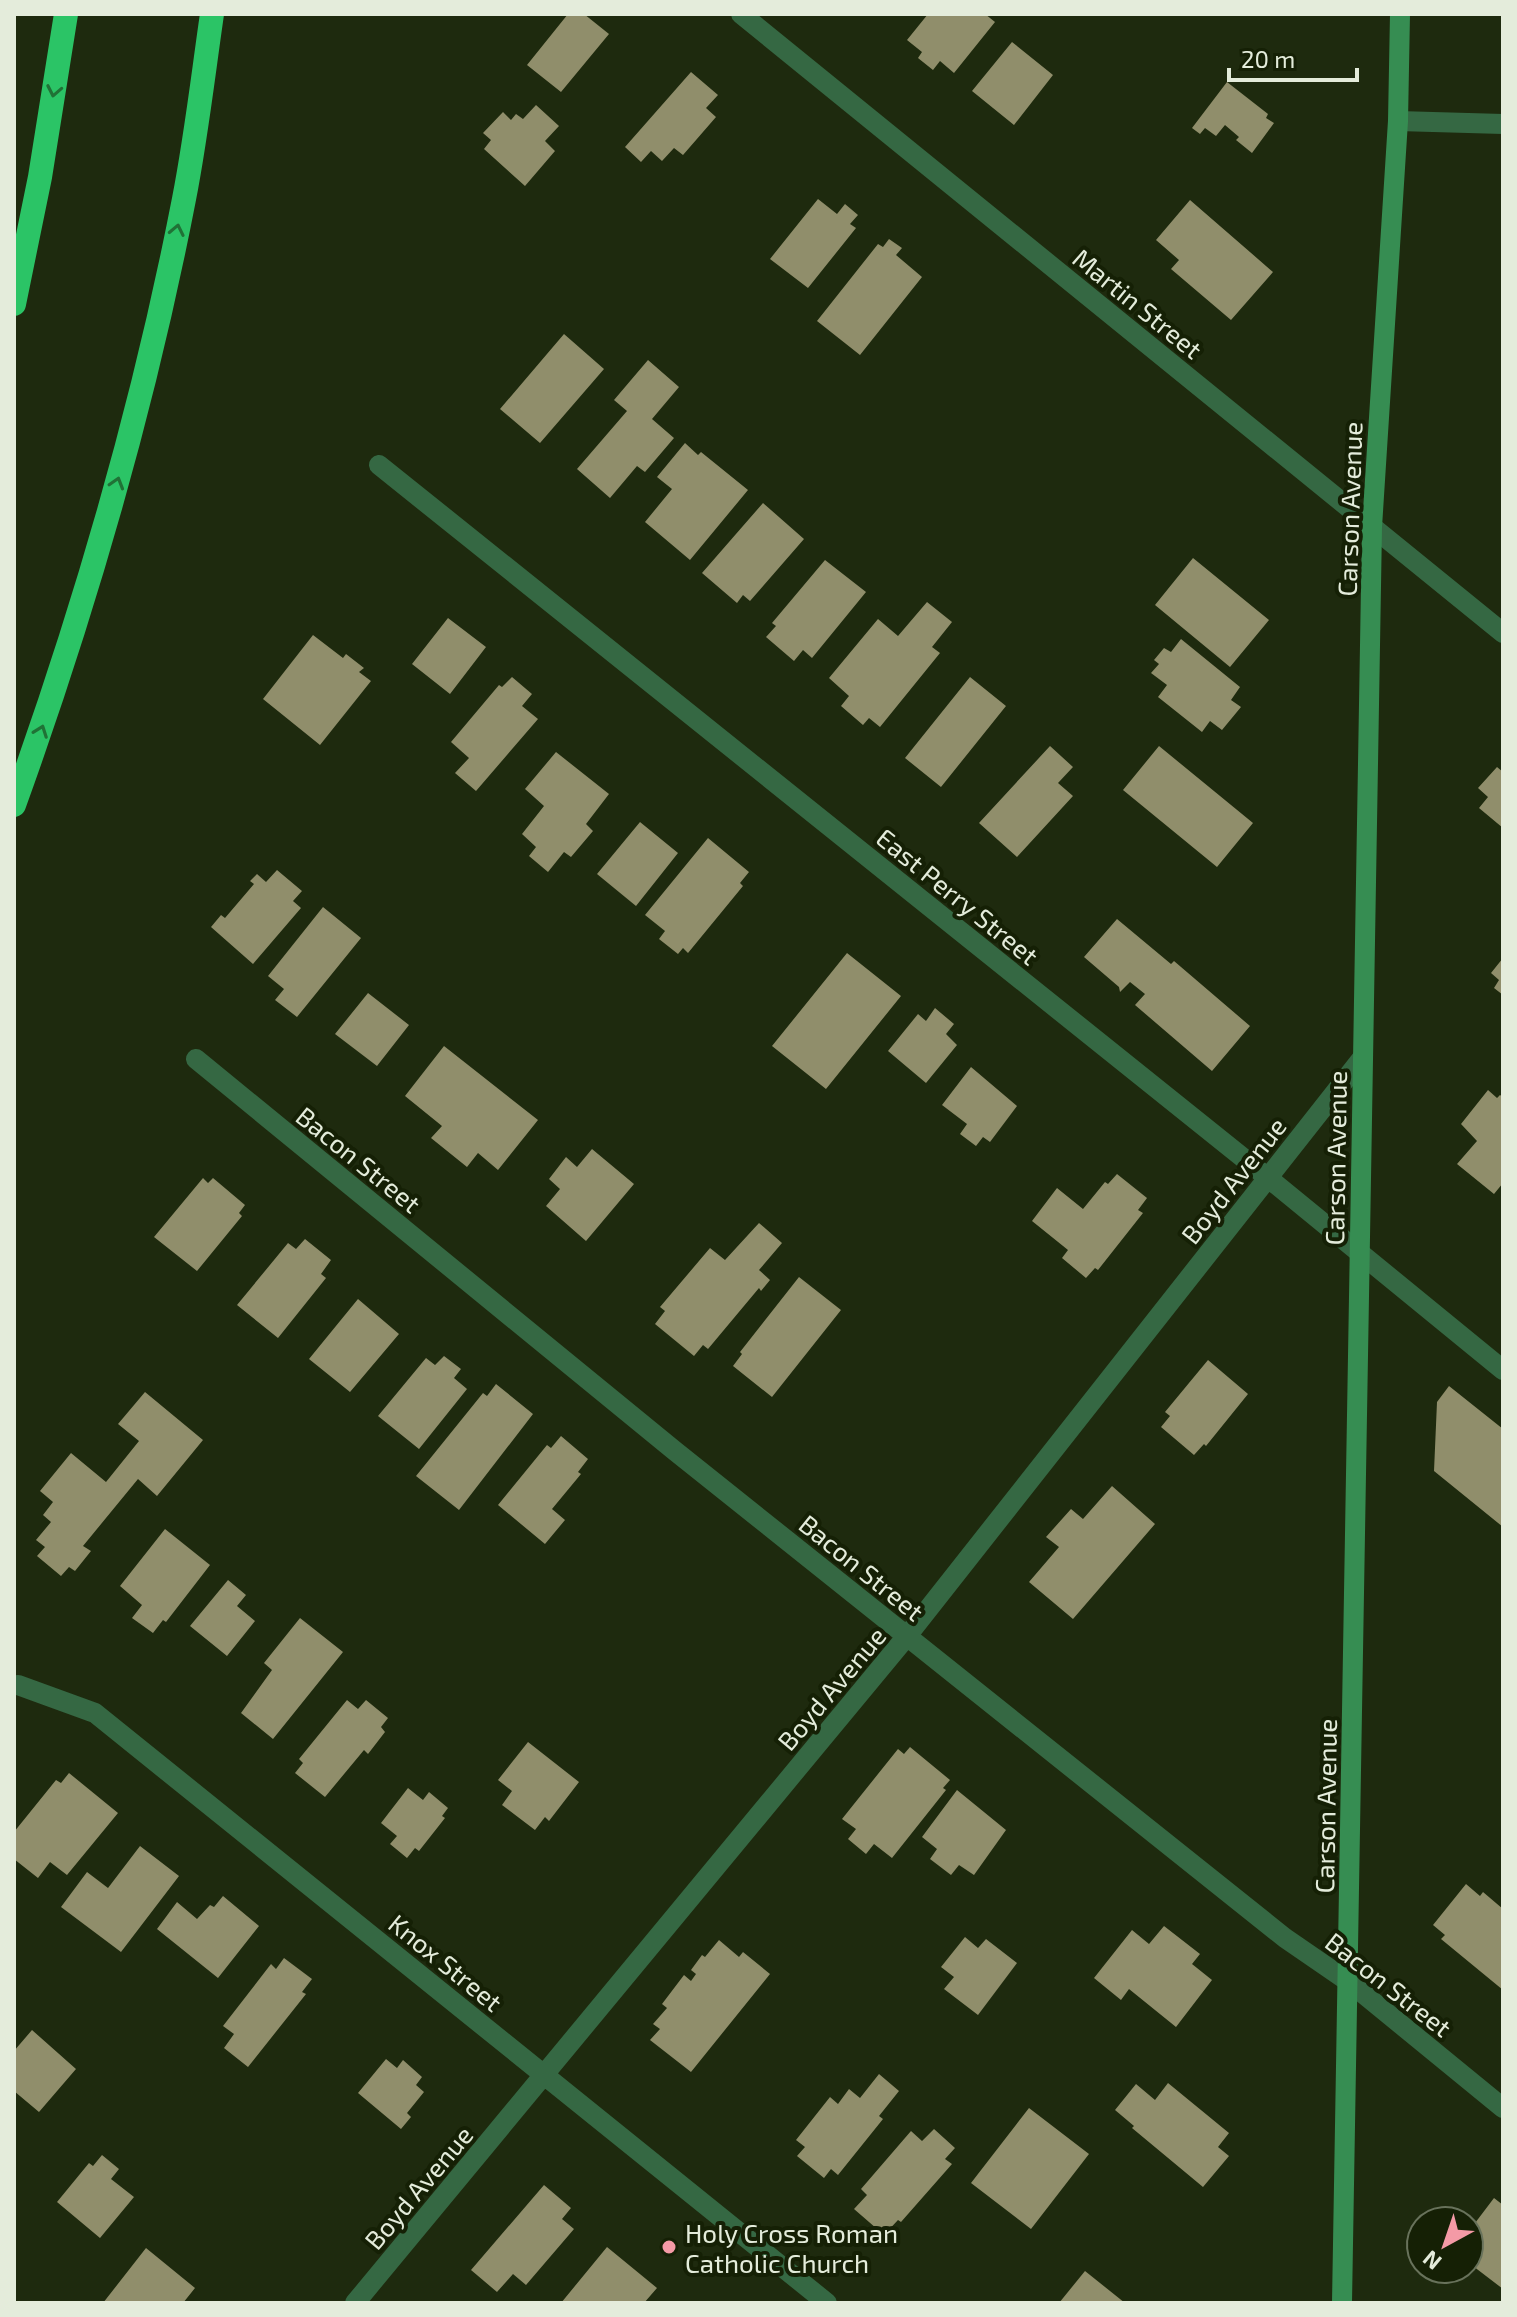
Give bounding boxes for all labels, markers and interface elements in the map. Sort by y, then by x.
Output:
scale bar [1229,32,1357,82]
text: 20 m [1241,44,1295,73]
one-way arrow [47,84,64,98]
one-way arrow [168,223,185,237]
street label: Martin Street [1067,242,1209,365]
street label: Carson Avenue [1330,421,1368,597]
one-way arrow [108,476,124,490]
one-way arrow [31,725,47,739]
street label: East Perry Street [871,821,1045,971]
street label: Carson Avenue [1318,1070,1352,1246]
street label: Bacon Street [291,1099,427,1219]
street label: Boyd Avenue [1174,1111,1292,1249]
street label: Bacon Street [794,1507,930,1627]
street label: Boyd Avenue [770,1620,892,1756]
street label: Carson Avenue [1308,1718,1342,1894]
street label: Knox Street [383,1907,509,2017]
street label: Bacon Street [1320,1925,1458,2043]
street label: Boyd Avenue [357,2119,479,2255]
north arrow [1405,2205,1485,2285]
place label: Holy Cross Roman Catholic Church [685,2217,898,2278]
marker: Holy Cross Roman Catholic Church [660,2238,678,2256]
text: N [1417,2246,1446,2276]

